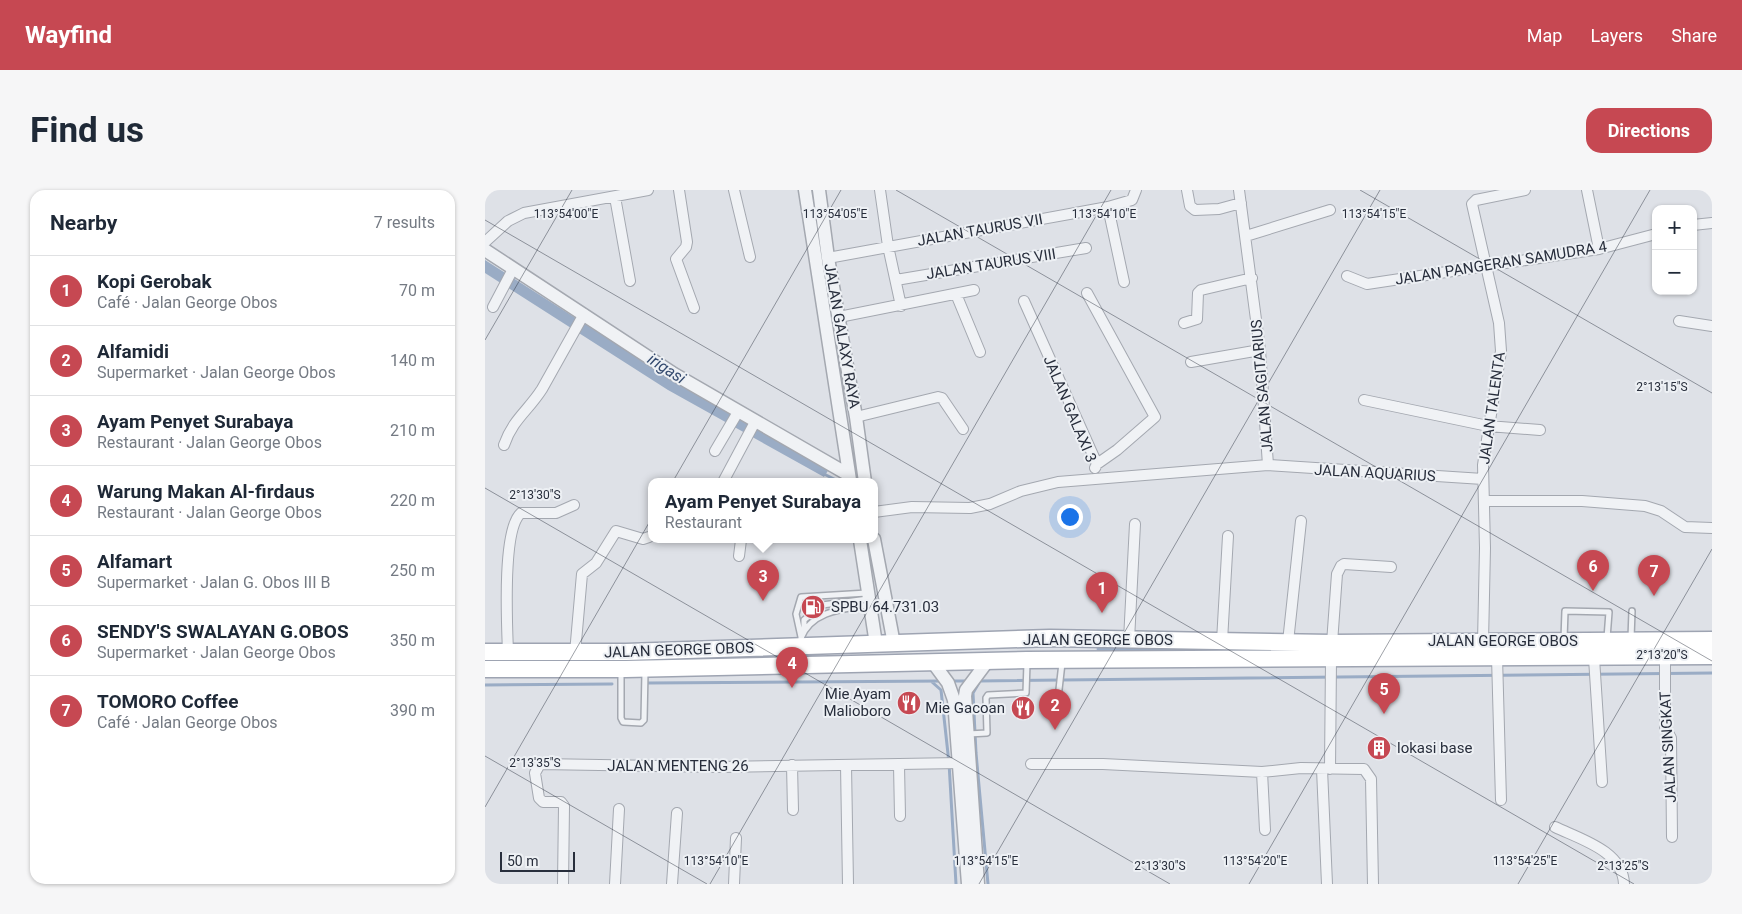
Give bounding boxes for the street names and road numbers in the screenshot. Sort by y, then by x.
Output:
street label: JALAN TAURUS VII [916,210,1044,250]
street label: JALAN PANGERAN SAMUDRA 4 [1394,237,1609,289]
street label: JALAN TAURUS VIII [925,245,1057,283]
street label: JALAN GALAXY RAYA [820,262,864,410]
street label: JALAN SAGITARIUS [1247,319,1277,453]
street label: JALAN TALENTA [1475,350,1509,465]
street label: JALAN GALAXI 3 [1039,353,1101,465]
street label: JALAN AQUARIUS [1314,461,1436,485]
street label: JALAN GEORGE OBOS [1023,631,1173,649]
street label: JALAN GEORGE OBOS [1428,632,1578,650]
street label: JALAN GEORGE OBOS [604,638,754,662]
street label: JALAN SINGKAT [1656,691,1680,803]
street label: JALAN MENTENG 26 [607,757,749,775]

